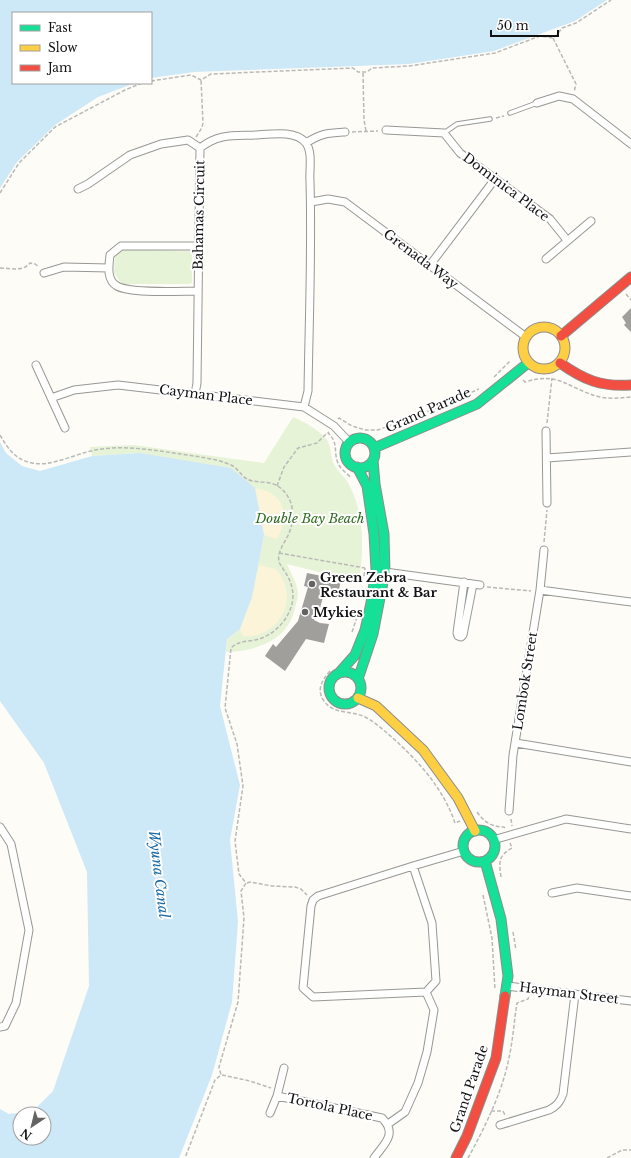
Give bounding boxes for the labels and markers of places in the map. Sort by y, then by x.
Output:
place label: Green Zebra Restaurant & Bar [320,569,438,601]
marker: Green Zebra Restaurant & Bar [307,579,317,589]
place label: Mykies [313,604,363,621]
marker: Mykies [300,607,310,617]

